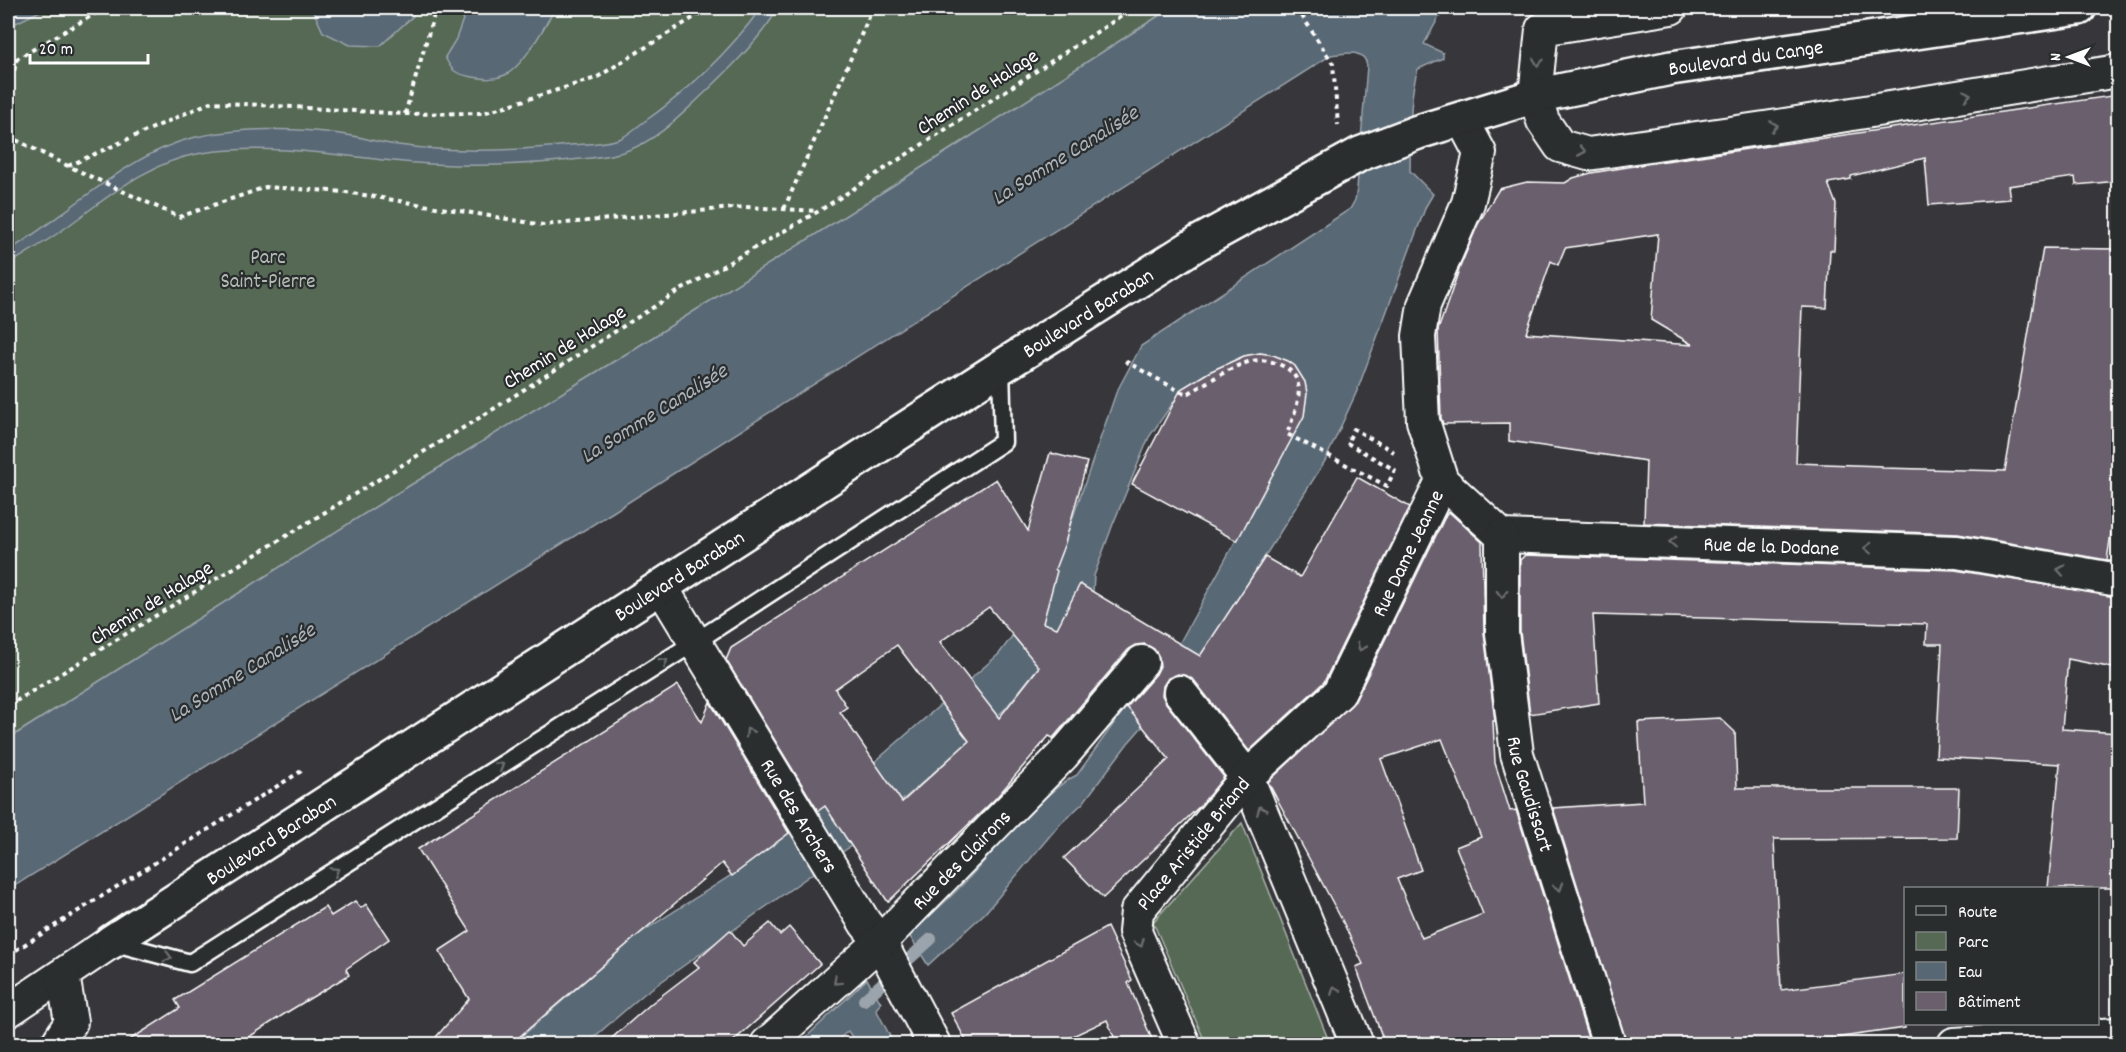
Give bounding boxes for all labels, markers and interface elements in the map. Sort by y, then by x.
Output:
scale bar [30,27,148,65]
north arrow [2039,27,2099,87]
street label: Boulevard du Cange [1667,34,1825,86]
text: 20 m [39,38,73,63]
street label: Chemin de Halage [912,43,1045,144]
text: N [2045,53,2068,61]
one-way arrow [1532,58,1545,67]
one-way arrow [1962,90,1972,102]
water label: La Somme Canalisée [986,99,1146,215]
one-way arrow [1769,120,1779,133]
one-way arrow [1577,144,1587,157]
park label: Parc Saint-Pierre [220,244,316,298]
street label: Boulevard Baraban [1018,262,1161,368]
street label: Chemin de Halage [498,299,633,398]
water label: La Somme Canalisée [575,357,735,473]
street label: Rue Dame Jeanne [1366,486,1453,623]
street label: Boulevard Baraban [609,524,752,631]
street label: Rue de la Dodane [1703,531,1840,566]
one-way arrow [1668,535,1677,548]
one-way arrow [1863,542,1872,555]
street label: Chemin de Halage [85,555,220,654]
one-way arrow [2056,564,2066,577]
one-way arrow [1496,590,1508,599]
water label: La Somme Canalisée [163,616,323,732]
one-way arrow [1357,641,1369,652]
one-way arrow [658,657,668,669]
one-way arrow [745,728,757,738]
street label: Rue Gaudissart [1497,735,1559,857]
street label: Rue des Archers [751,754,844,880]
one-way arrow [493,763,504,774]
street label: Place Aristide Briand [1131,772,1259,919]
street label: Boulevard Baraban [201,788,343,895]
street label: Rue des Clairons [907,804,1020,919]
one-way arrow [1256,805,1268,816]
one-way arrow [328,867,339,878]
one-way arrow [1552,881,1564,892]
legend [1904,887,2099,1025]
text: Route [1958,901,1997,926]
text: Parc [1958,931,1989,956]
one-way arrow [1133,936,1145,947]
one-way arrow [162,950,173,962]
text: Eau [1958,961,1982,986]
one-way arrow [833,974,844,985]
one-way arrow [1330,986,1342,997]
text: Bâtiment [1958,991,2021,1016]

